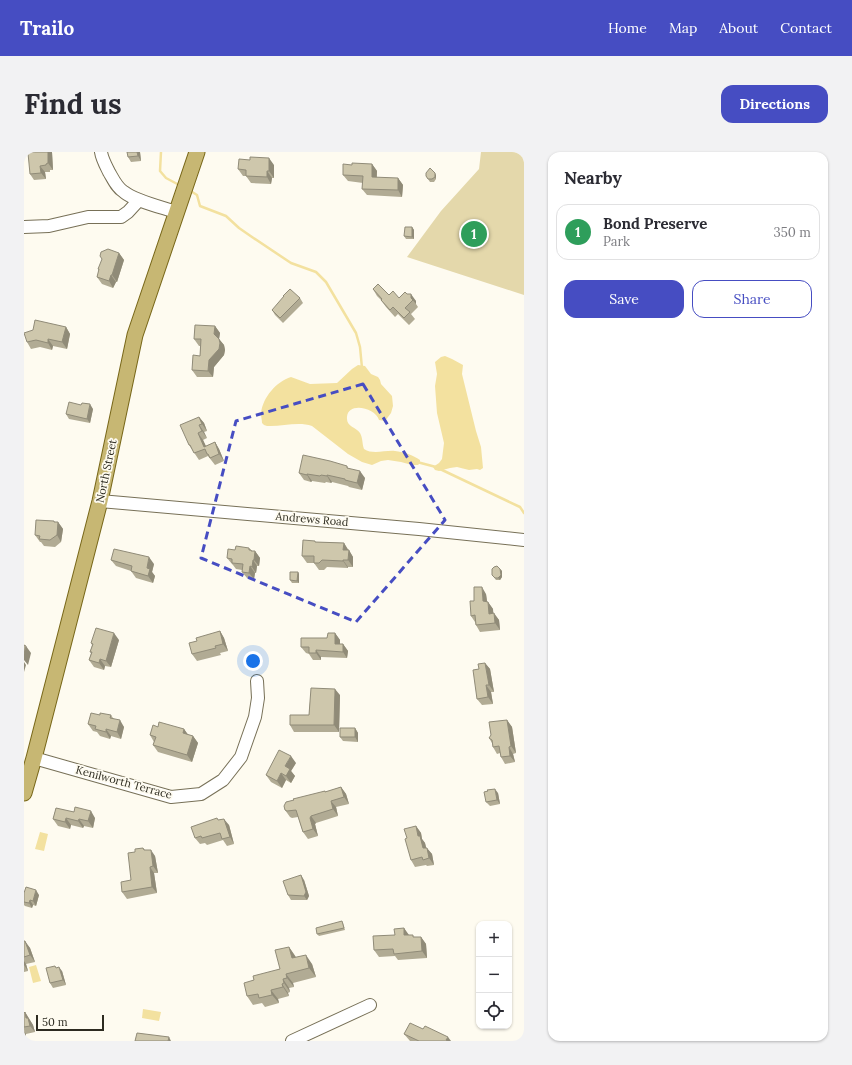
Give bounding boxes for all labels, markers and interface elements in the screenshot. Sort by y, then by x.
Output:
text: Trailo [20,16,74,40]
text: Home [608,19,647,37]
text: Map [669,19,697,37]
text: About [719,19,758,37]
text: Contact [780,19,832,37]
button: Directions [721,85,828,123]
text: Find us [24,86,122,122]
text: Nearby [564,167,622,189]
text: Bond Preserve [603,214,707,233]
pin: 1 [461,219,487,249]
text: 1 [575,224,581,241]
text: 350 m [774,224,811,241]
text: Park [603,233,630,250]
button: Save [564,280,684,318]
button: Share [692,280,812,318]
street label: North Street [92,437,120,504]
street label: Andrews Road [274,509,349,529]
your location [243,651,263,671]
street label: Kenilworth Terrace [74,762,174,802]
map controls [476,921,512,1029]
button: + [476,921,512,957]
button: − [476,957,512,993]
button: locate [476,993,512,1029]
scale bar [36,1013,104,1032]
text: 50 m [42,1015,68,1029]

